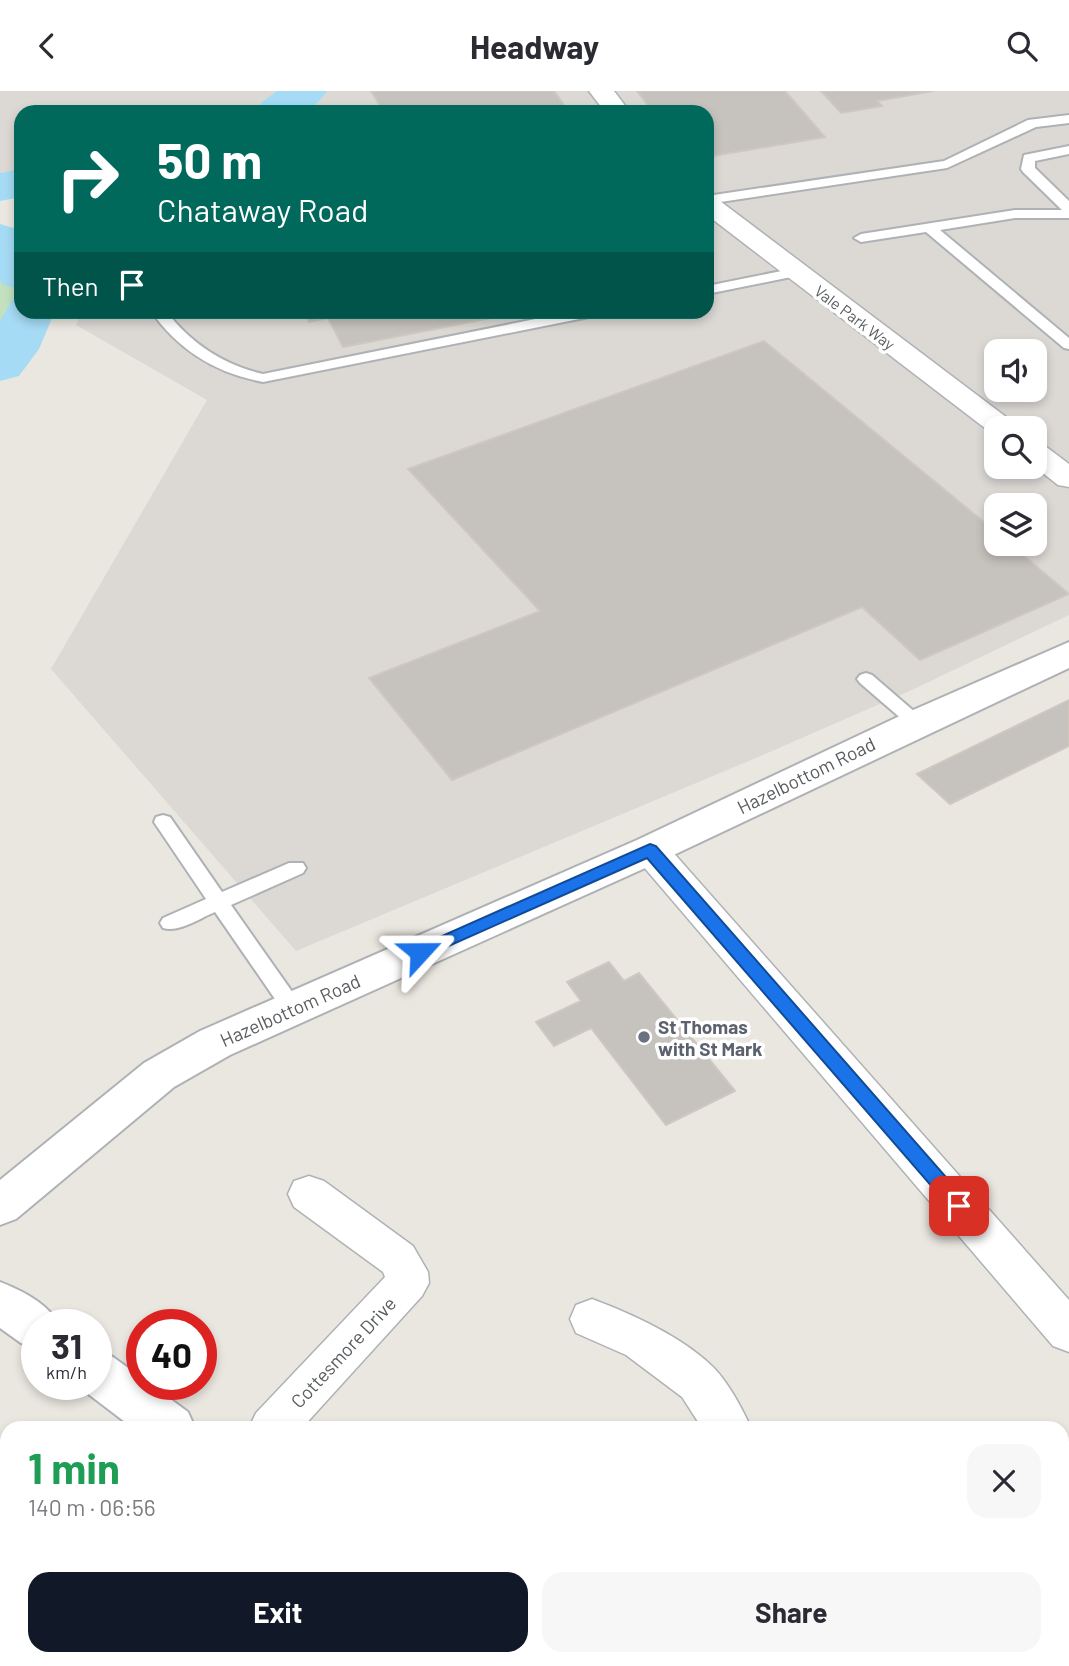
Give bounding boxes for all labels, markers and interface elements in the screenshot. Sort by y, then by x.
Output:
icon: back [28,27,66,65]
text: Headway [470,27,599,65]
icon: search [1003,27,1041,65]
text: 50 m [157,130,262,189]
icon: right [42,133,133,224]
text: Chataway Road [157,190,369,228]
icon: arrive [113,266,151,304]
text: Then [42,270,99,301]
street label: Vale Park Way [811,281,899,354]
map controls [984,339,1047,556]
button: sound [984,339,1047,402]
button: search [984,416,1047,479]
button: layers [984,493,1047,556]
street label: Hazelbottom Road [733,732,879,818]
position arrow [383,915,457,989]
street label: Hazelbottom Road [216,969,364,1051]
place label: St Thomas with St Mark [658,1015,762,1060]
marker: St Thomas with St Mark [636,1029,652,1045]
pin [929,1176,989,1236]
icon: arrive [940,1187,978,1225]
street label: Cottesmore Drive [286,1292,400,1412]
speed limit sign: 40 [126,1309,217,1400]
text: 31 [51,1324,82,1366]
text: km/h [46,1361,87,1383]
text: 1 min [28,1442,120,1492]
button: close [967,1444,1041,1518]
text: 140 m · 06:56 [28,1493,156,1521]
button: Exit [28,1572,528,1652]
button: Share [542,1572,1041,1652]

